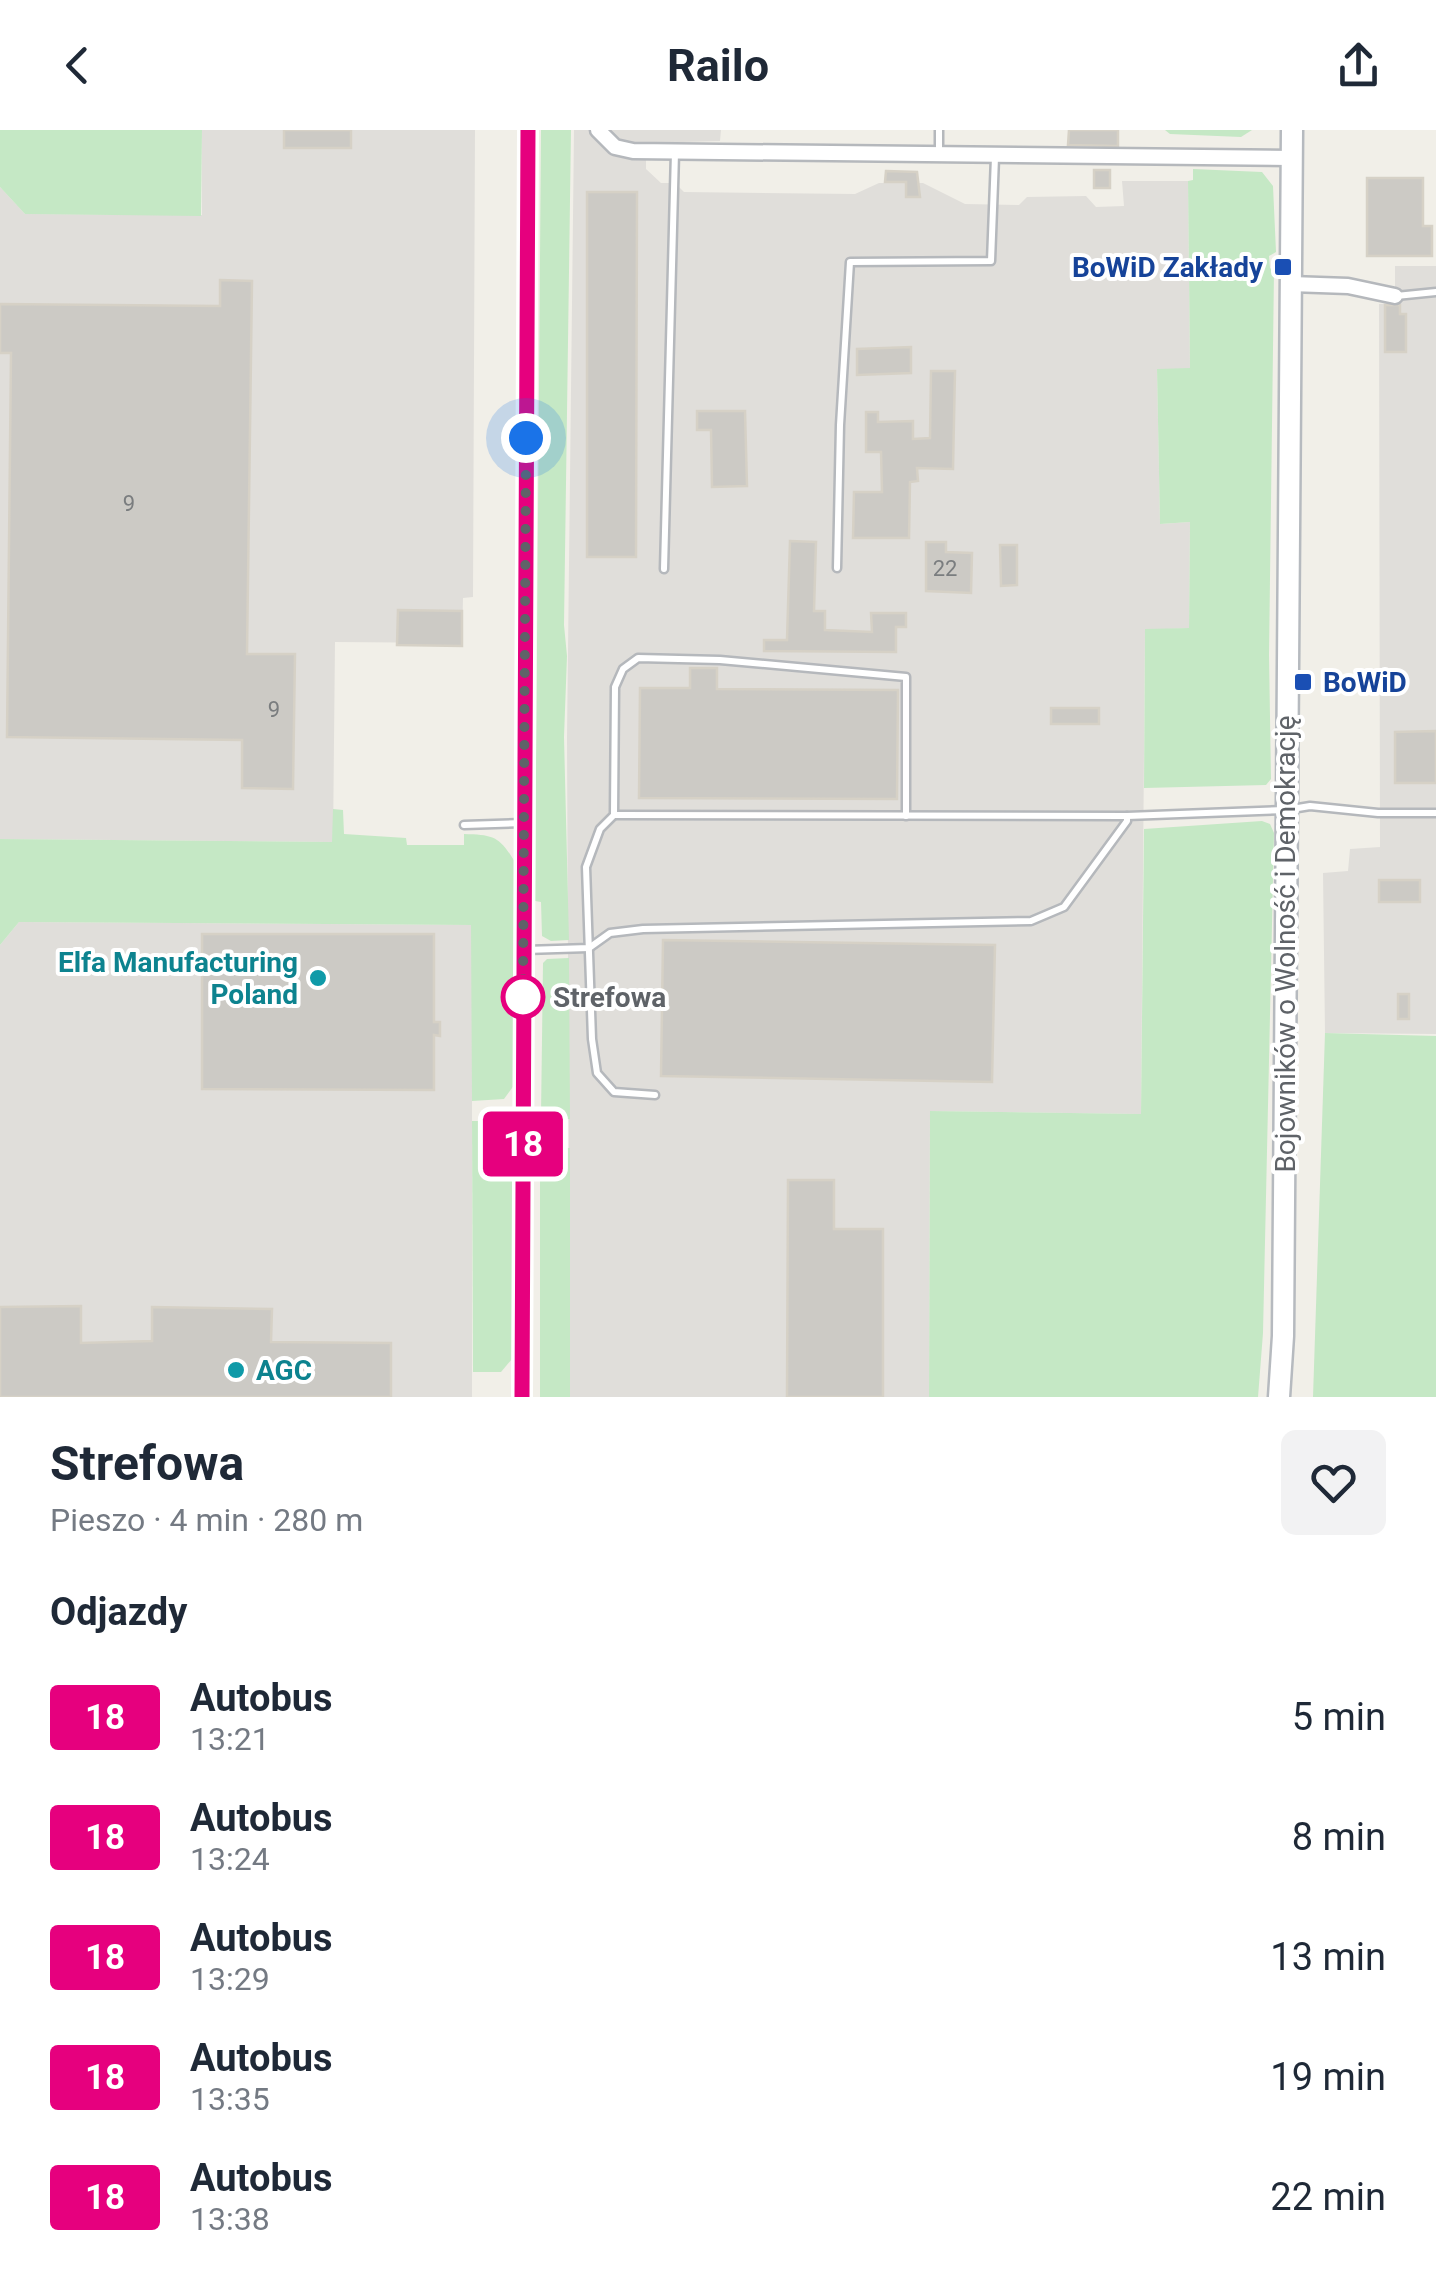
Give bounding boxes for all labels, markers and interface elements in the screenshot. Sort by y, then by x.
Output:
icon: back [50,38,105,93]
icon: share [1331,38,1386,93]
text: Railo [667,39,769,92]
place label: BoWiD Zakłady [1072,251,1264,284]
marker: BoWiD Zakłady [1272,256,1294,278]
your location [501,413,551,463]
house number: 9 [123,491,135,516]
house number: 22 [933,556,957,581]
place label: BoWiD [1323,666,1407,699]
marker: BoWiD [1292,671,1314,693]
house number: 9 [268,697,280,722]
street label: Bojowników o Wolność i Demokrację [1269,715,1302,1173]
place label: Elfa Manufacturing Poland [58,946,298,1011]
marker: Elfa Manufacturing Poland [307,967,329,989]
marker: Strefowa [502,976,544,1018]
place label: Strefowa [553,981,666,1014]
line badge: 18 [478,1112,568,1176]
text: 18 [503,1124,543,1165]
place label: AGC [256,1354,312,1387]
marker: AGC [225,1359,247,1381]
button: heart [1281,1430,1386,1535]
text: Strefowa [50,1435,244,1492]
text: Pieszo · 4 min · 280 m [50,1501,363,1539]
text: Odjazdy [50,1590,187,1634]
text: Autobus [190,1676,333,1720]
text: 5 min [1292,1695,1386,1739]
text: 18 [85,1697,125,1738]
text: 13:21 [190,1720,270,1758]
text: Autobus [190,1796,333,1840]
text: 8 min [1292,1815,1386,1859]
text: 18 [85,1817,125,1858]
text: 13:24 [190,1840,270,1878]
text: Autobus [190,1916,333,1960]
text: 13 min [1270,1935,1386,1979]
text: 18 [85,1937,125,1978]
text: 13:29 [190,1960,270,1998]
text: Autobus [190,2036,333,2080]
text: 19 min [1270,2055,1386,2099]
text: 18 [85,2057,125,2098]
text: 13:35 [190,2080,270,2118]
text: Autobus [190,2156,333,2200]
text: 22 min [1270,2175,1386,2219]
text: 18 [85,2177,125,2218]
text: 13:38 [190,2200,270,2238]

